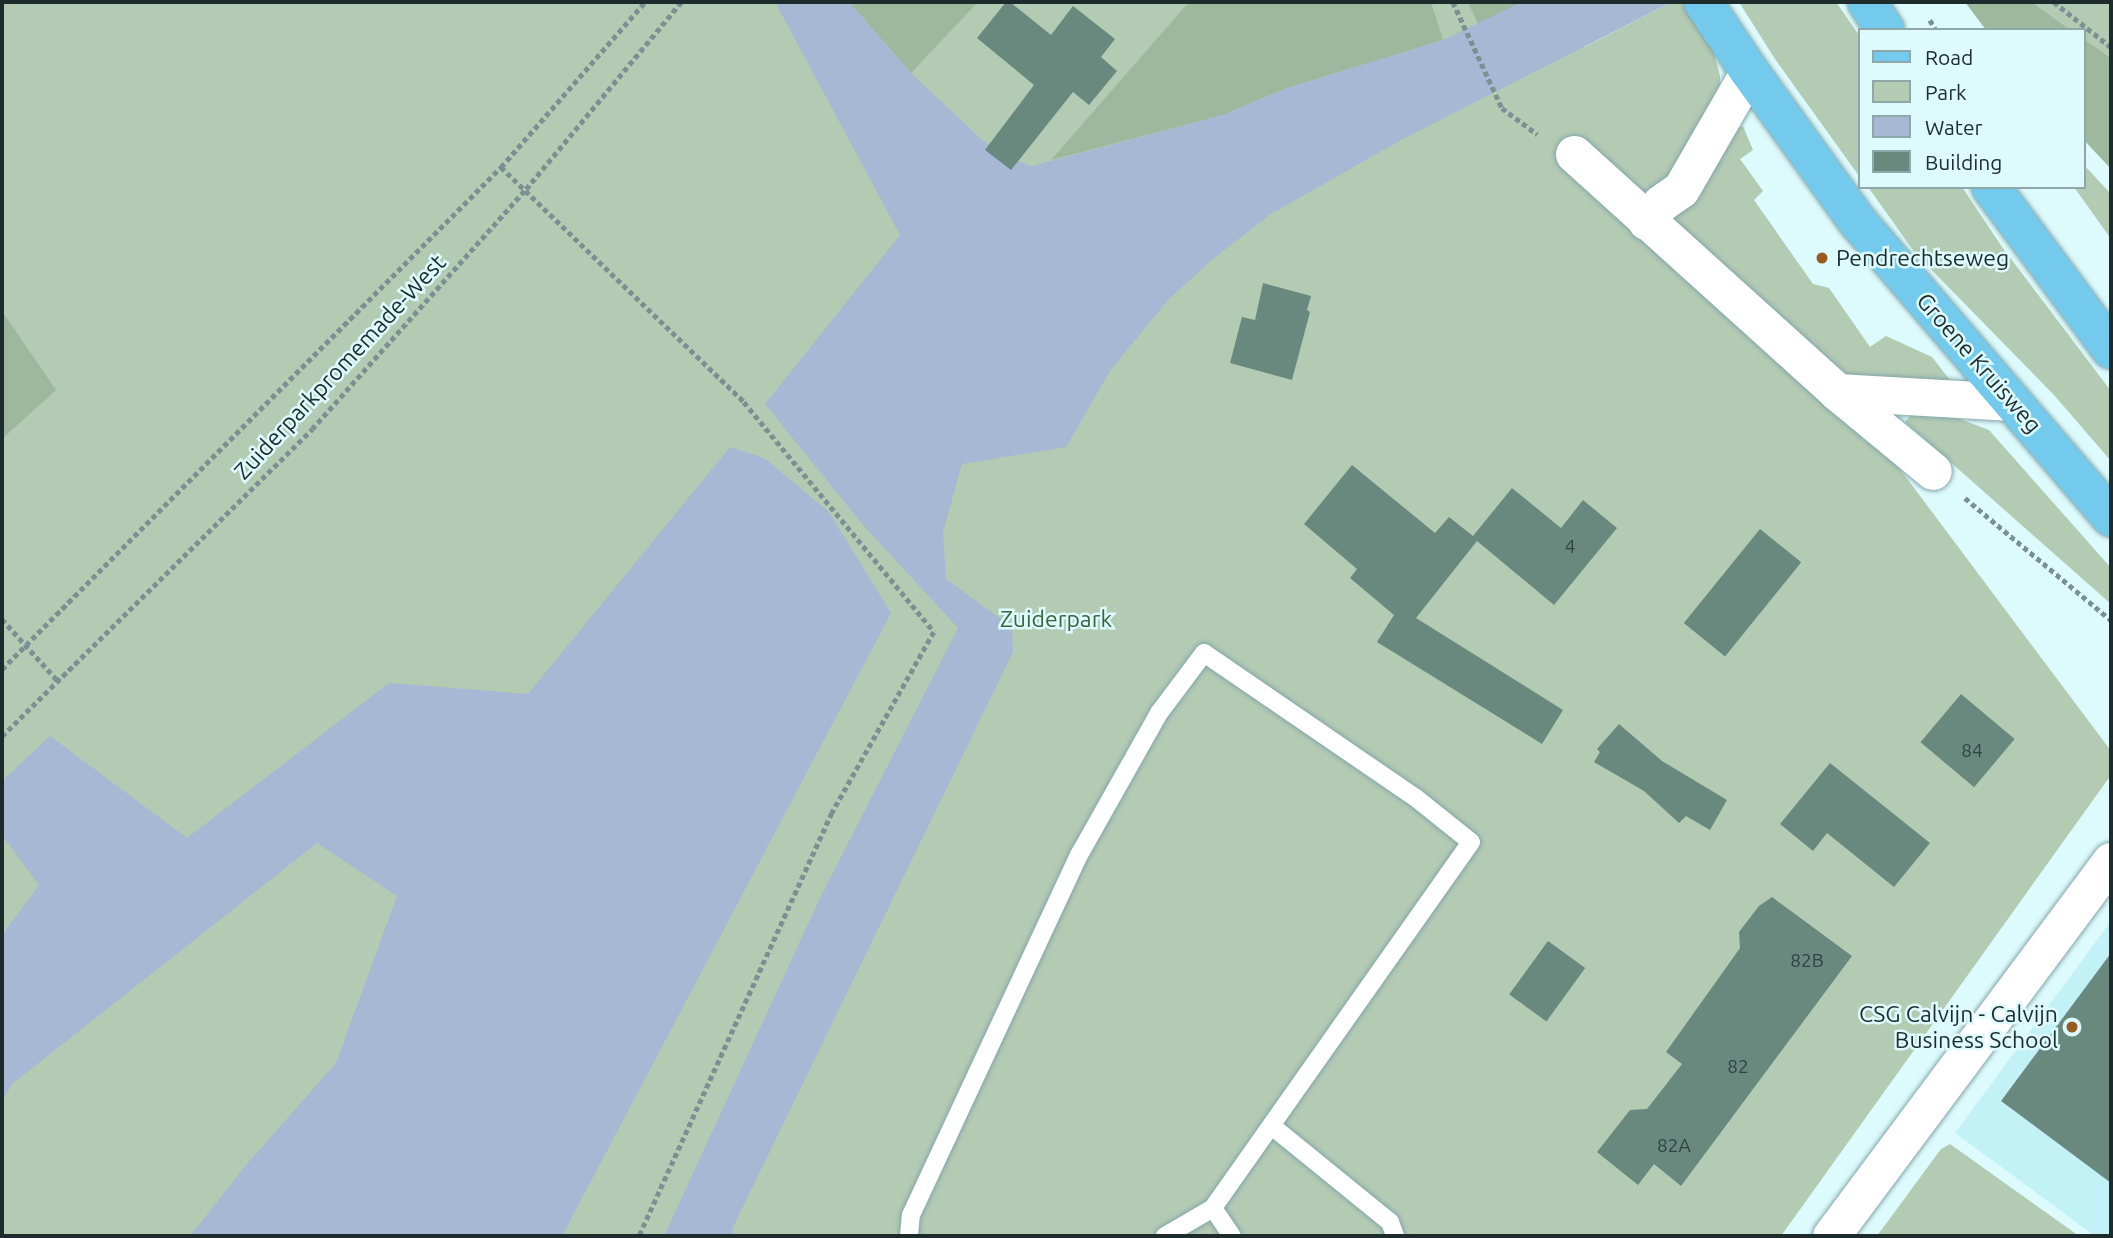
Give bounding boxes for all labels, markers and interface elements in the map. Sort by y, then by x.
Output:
legend [1857,28,2085,189]
text: Road [1925,45,1973,69]
text: Park [1925,80,1967,104]
text: Water [1925,115,1983,139]
text: Building [1925,150,2002,174]
place label: Pendrechtseweg [1836,244,2009,272]
street label: Zuiderparkpromemade-West [229,249,451,485]
marker: Pendrechtseweg [1814,250,1830,266]
street label: Groene Kruisweg [1911,287,2047,439]
house number: 4 [1565,536,1575,558]
park label: Zuiderpark [1000,605,1112,633]
house number: 84 [1961,740,1983,762]
house number: 82B [1790,950,1824,972]
place label: CSG Calvijn - Calvijn Business School [1859,1000,2058,1054]
marker: CSG Calvijn - Calvijn Business School [2064,1019,2080,1035]
house number: 82 [1727,1056,1749,1078]
house number: 82A [1657,1135,1691,1157]

